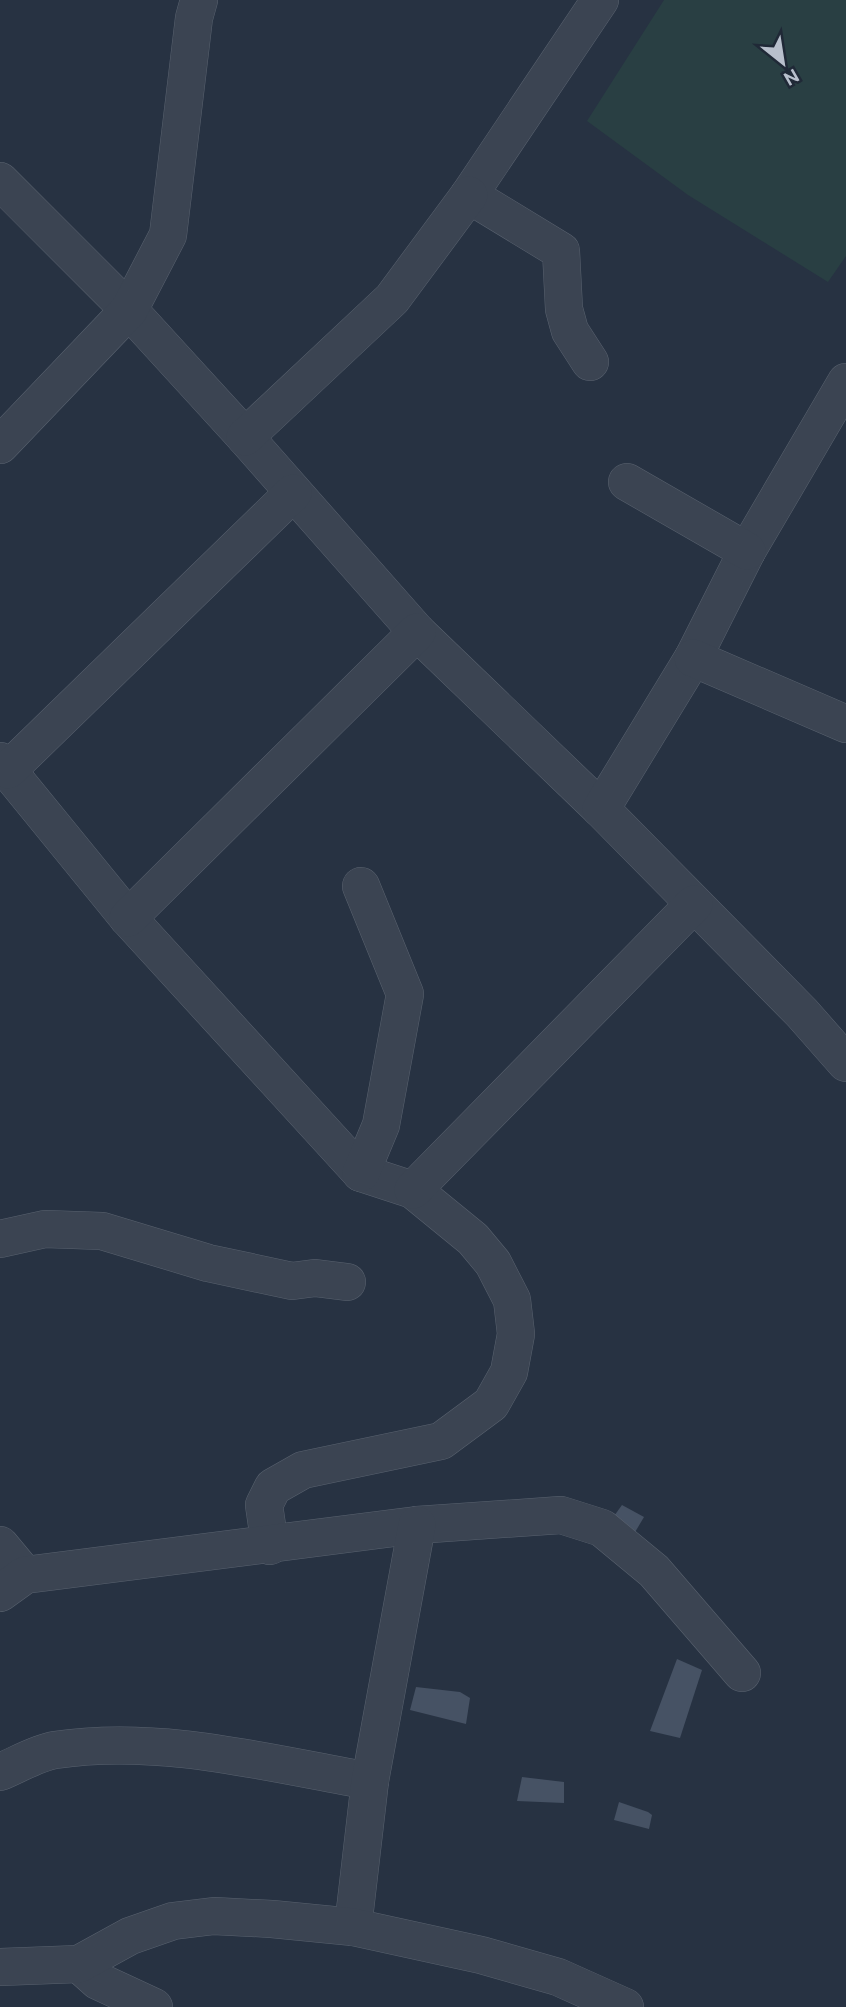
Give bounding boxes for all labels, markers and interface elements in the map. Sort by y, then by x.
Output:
north arrow [748,28,818,98]
text: N [780,65,803,91]

